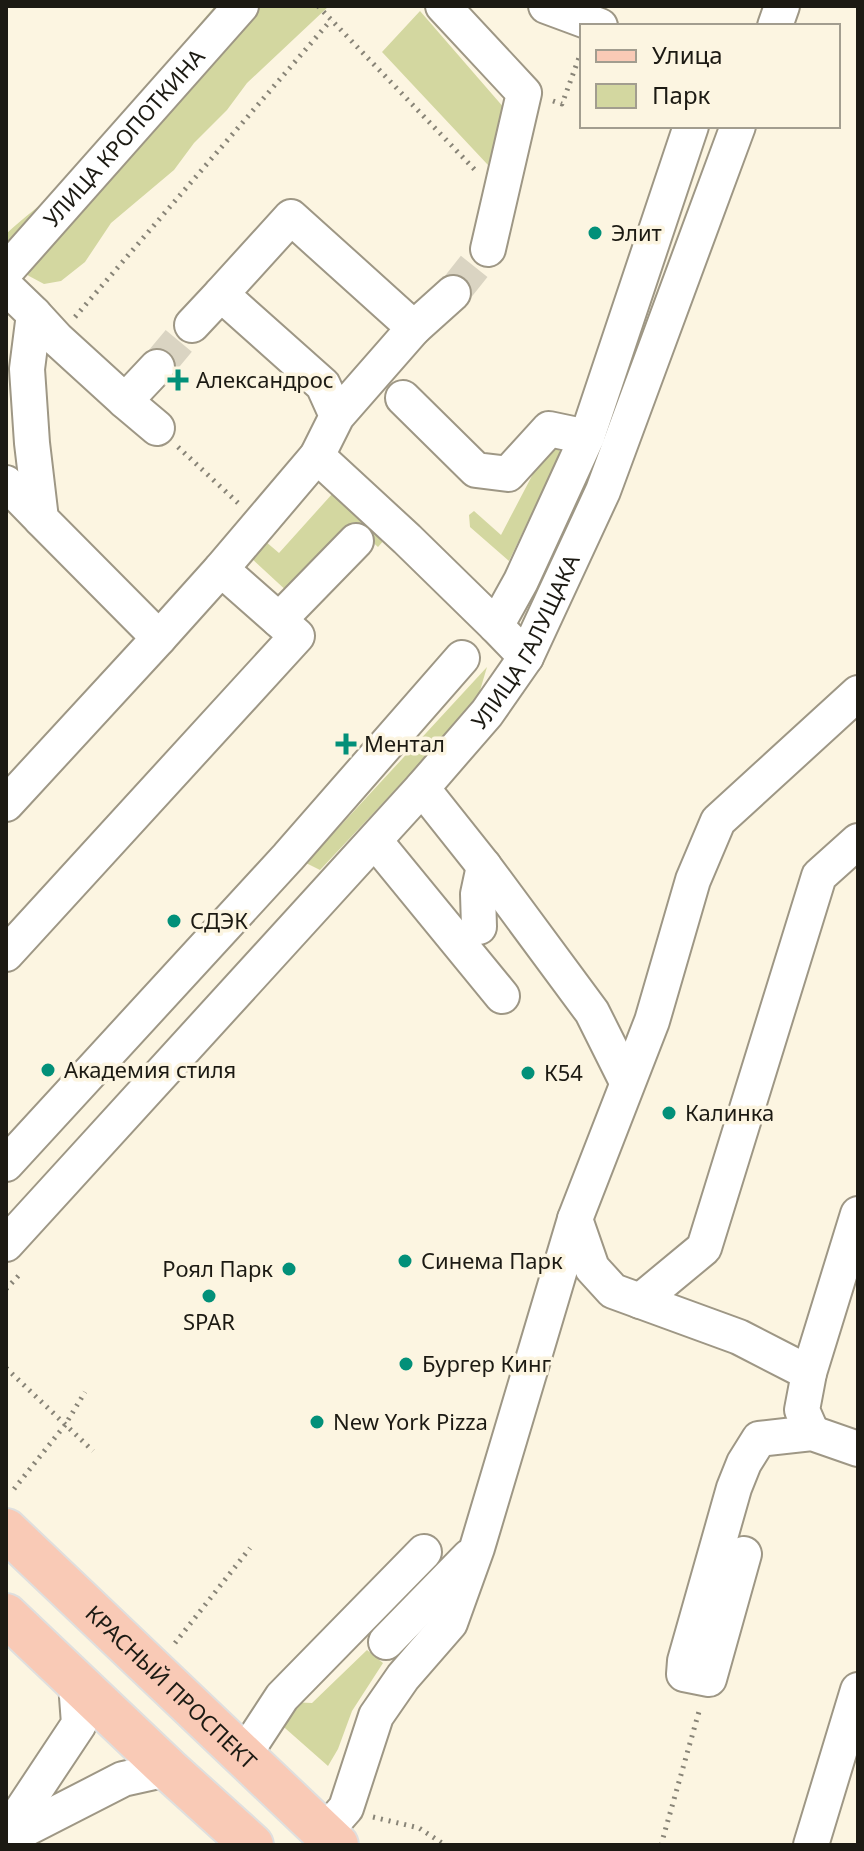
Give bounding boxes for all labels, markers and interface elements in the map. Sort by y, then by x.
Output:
legend [580,24,840,128]
text: Улица [652,38,723,71]
street label: УЛИЦА КРОПОТКИНА [36,41,211,233]
text: Парк [652,78,711,111]
place label: Элит [611,217,662,247]
marker: Элит [586,224,604,242]
place label: Александрос [196,364,334,394]
marker: Александрос [167,369,189,391]
street label: УЛИЦА ГАЛУЩАКА [464,548,586,735]
place label: Ментал [364,728,445,758]
marker: Ментал [335,733,357,755]
place label: СДЭК [190,905,248,935]
marker: СДЭК [165,912,183,930]
place label: Академия стиля [64,1054,236,1084]
place label: К54 [544,1057,583,1087]
marker: Академия стиля [39,1061,57,1079]
marker: К54 [519,1064,537,1082]
place label: Калинка [685,1097,774,1127]
marker: Калинка [660,1104,678,1122]
place label: Синема Парк [421,1245,563,1275]
marker: Синема Парк [396,1252,414,1270]
place label: Роял Парк [162,1253,273,1283]
marker: Роял Парк [280,1260,298,1278]
marker: SPAR [200,1287,218,1305]
place label: SPAR [183,1306,235,1336]
place label: Бургер Кинг [422,1348,551,1378]
marker: Бургер Кинг [397,1355,415,1373]
place label: New York Pizza [333,1406,488,1436]
marker: New York Pizza [308,1413,326,1431]
street label: КРАСНЫЙ ПРОСПЕКТ [80,1598,264,1775]

